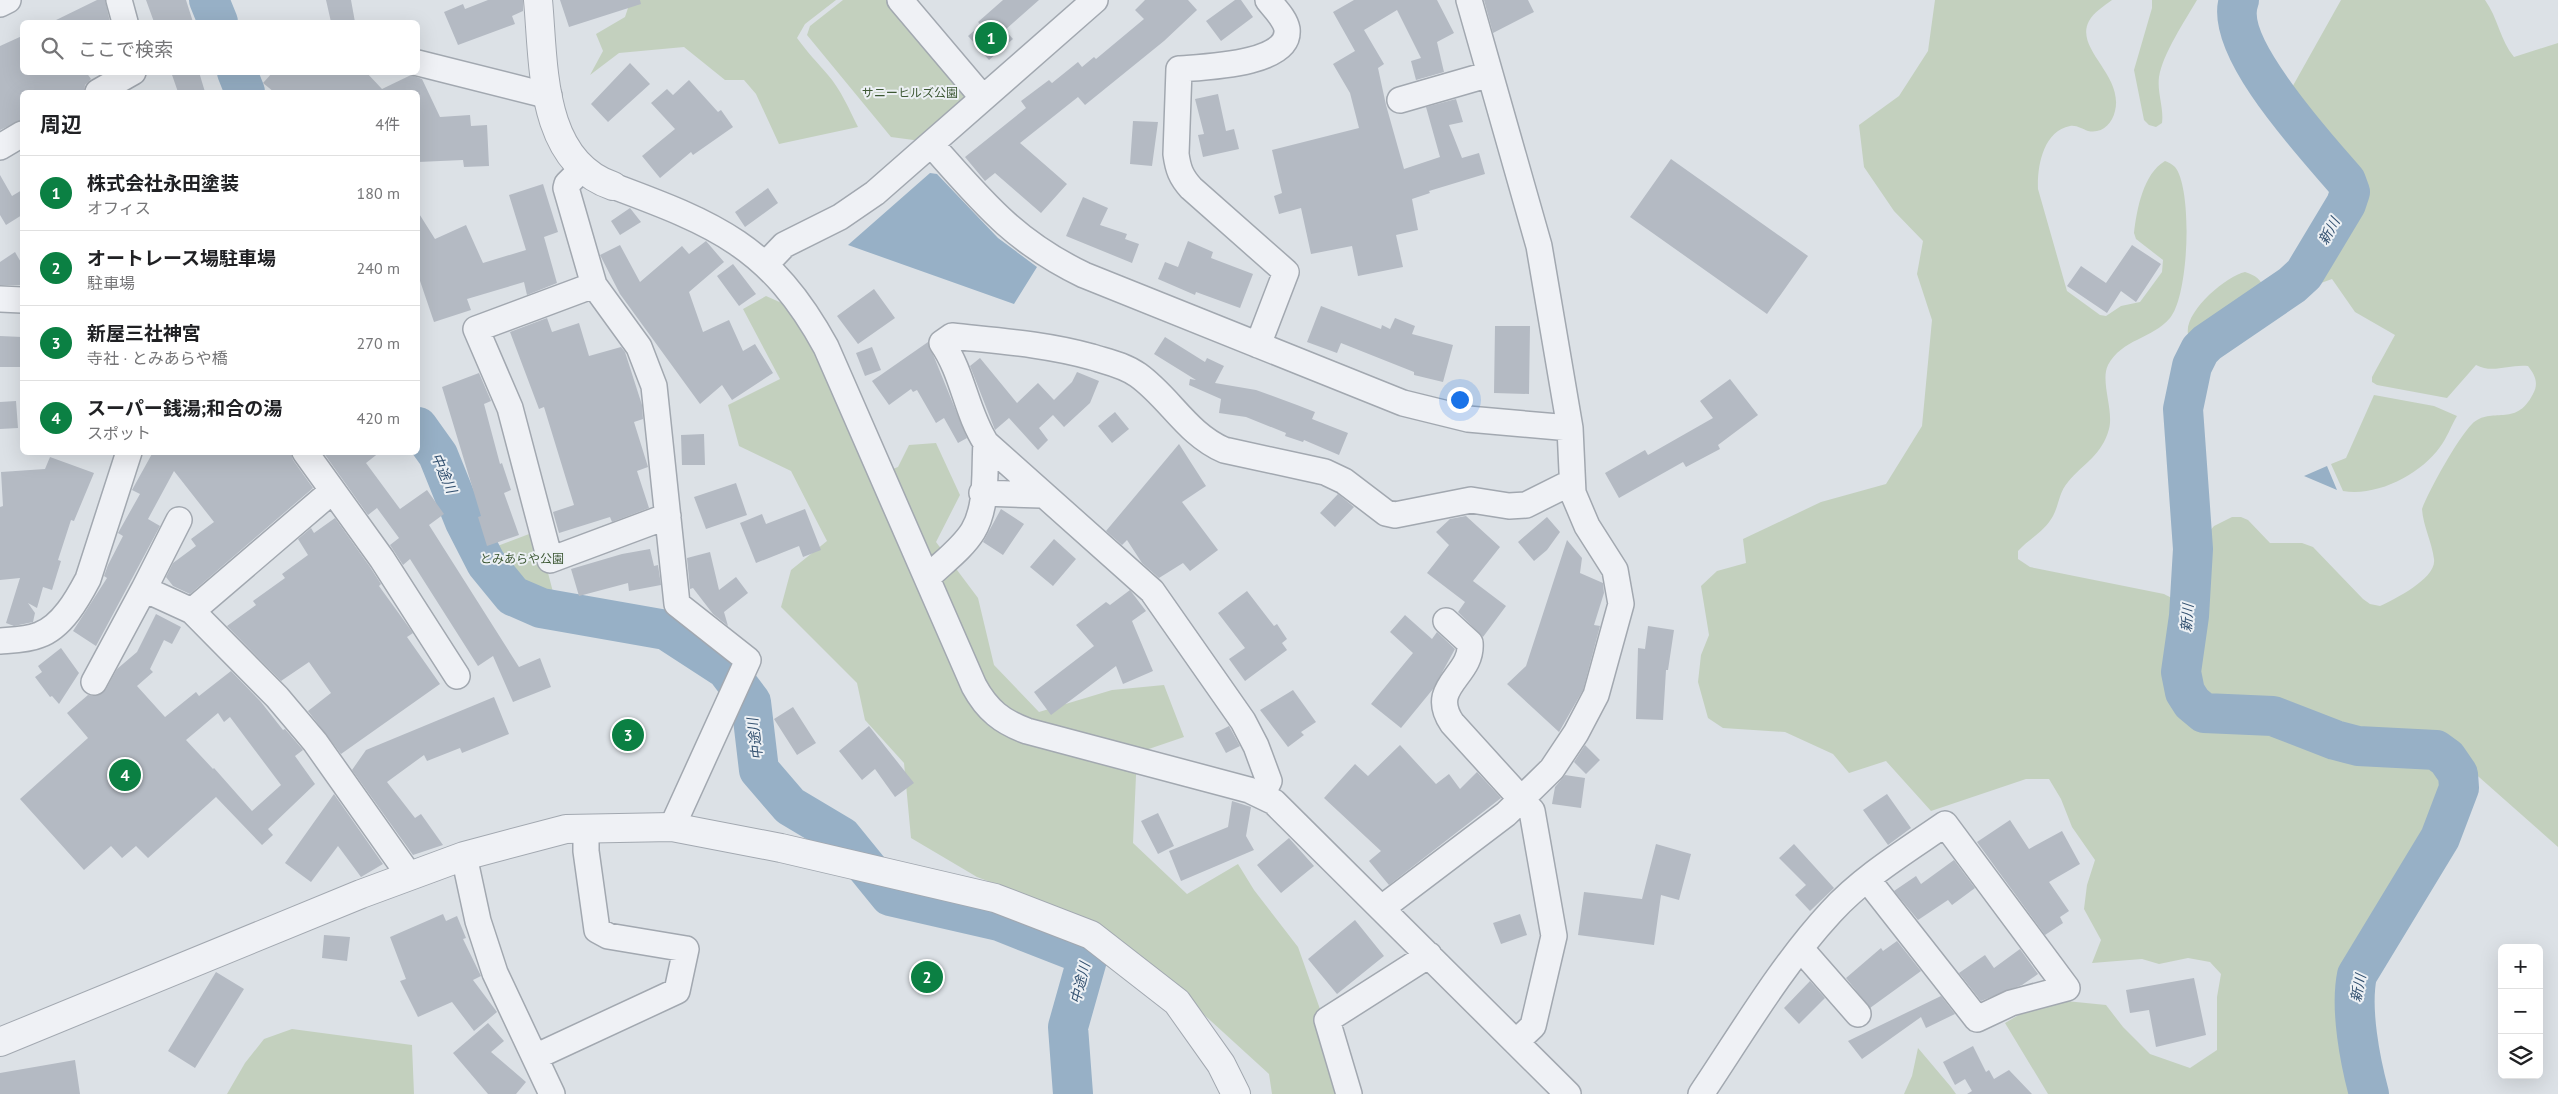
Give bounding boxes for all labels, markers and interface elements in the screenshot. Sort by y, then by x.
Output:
pin: 1 [975,19,1007,57]
search box [20,20,420,75]
icon: search [38,34,66,62]
text: ここで検索 [78,37,173,61]
park label: サニーヒルズ公園 [862,85,958,100]
text: 周辺 [40,111,82,138]
text: 4件 [375,114,400,134]
text: 株式会社永田塗装 [87,171,239,195]
text: 1 [51,183,61,203]
text: 180 m [357,183,400,203]
text: オフィス [87,198,151,218]
water label: 新川 [2314,213,2345,248]
text: オートレース場駐車場 [87,246,276,270]
text: 2 [51,258,61,278]
text: 240 m [357,258,400,278]
text: 駐車場 [87,273,135,293]
text: 新屋三社神宮 [87,321,201,345]
text: 3 [51,333,61,353]
text: 270 m [357,333,400,353]
text: 寺社 · とみあらや橋 [87,348,228,368]
your location [1447,387,1473,413]
text: スーパー銭湯;和合の湯 [87,396,282,420]
text: 4 [51,408,61,428]
text: 420 m [357,408,400,428]
text: スポット [87,423,151,443]
water label: 中途川 [427,450,462,498]
park label: とみあらや公園 [480,551,564,566]
water label: 新川 [2177,601,2197,633]
water label: 中途川 [743,715,766,761]
pin: 3 [612,716,644,754]
pin: 4 [109,756,141,794]
map controls [2498,944,2543,1079]
button: + [2498,944,2543,989]
pin: 2 [911,958,943,996]
water label: 中途川 [1066,959,1094,1006]
water label: 新川 [2346,971,2370,1003]
button: − [2498,989,2543,1034]
button: layers [2498,1034,2543,1079]

